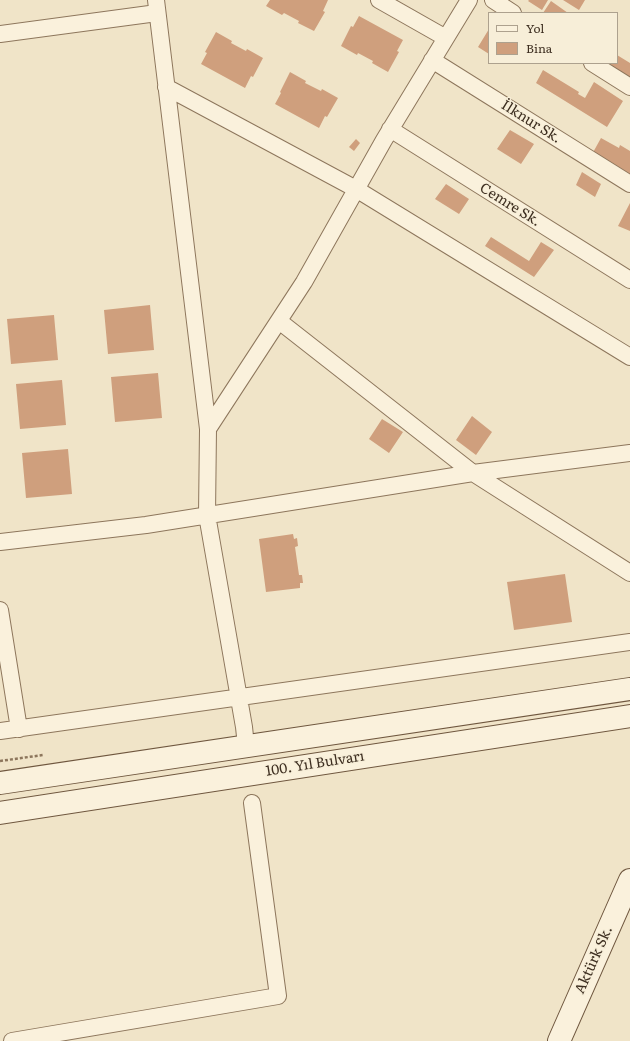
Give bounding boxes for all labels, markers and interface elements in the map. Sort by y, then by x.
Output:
legend [488,12,618,64]
text: Yol [526,19,544,37]
text: Bina [526,39,552,57]
street label: İlknur Sk. [498,97,564,147]
street label: Cemre Sk. [477,180,543,230]
street label: 100. Yıl Bulvarı [264,748,366,780]
street label: Aktürk Sk. [572,924,616,996]

